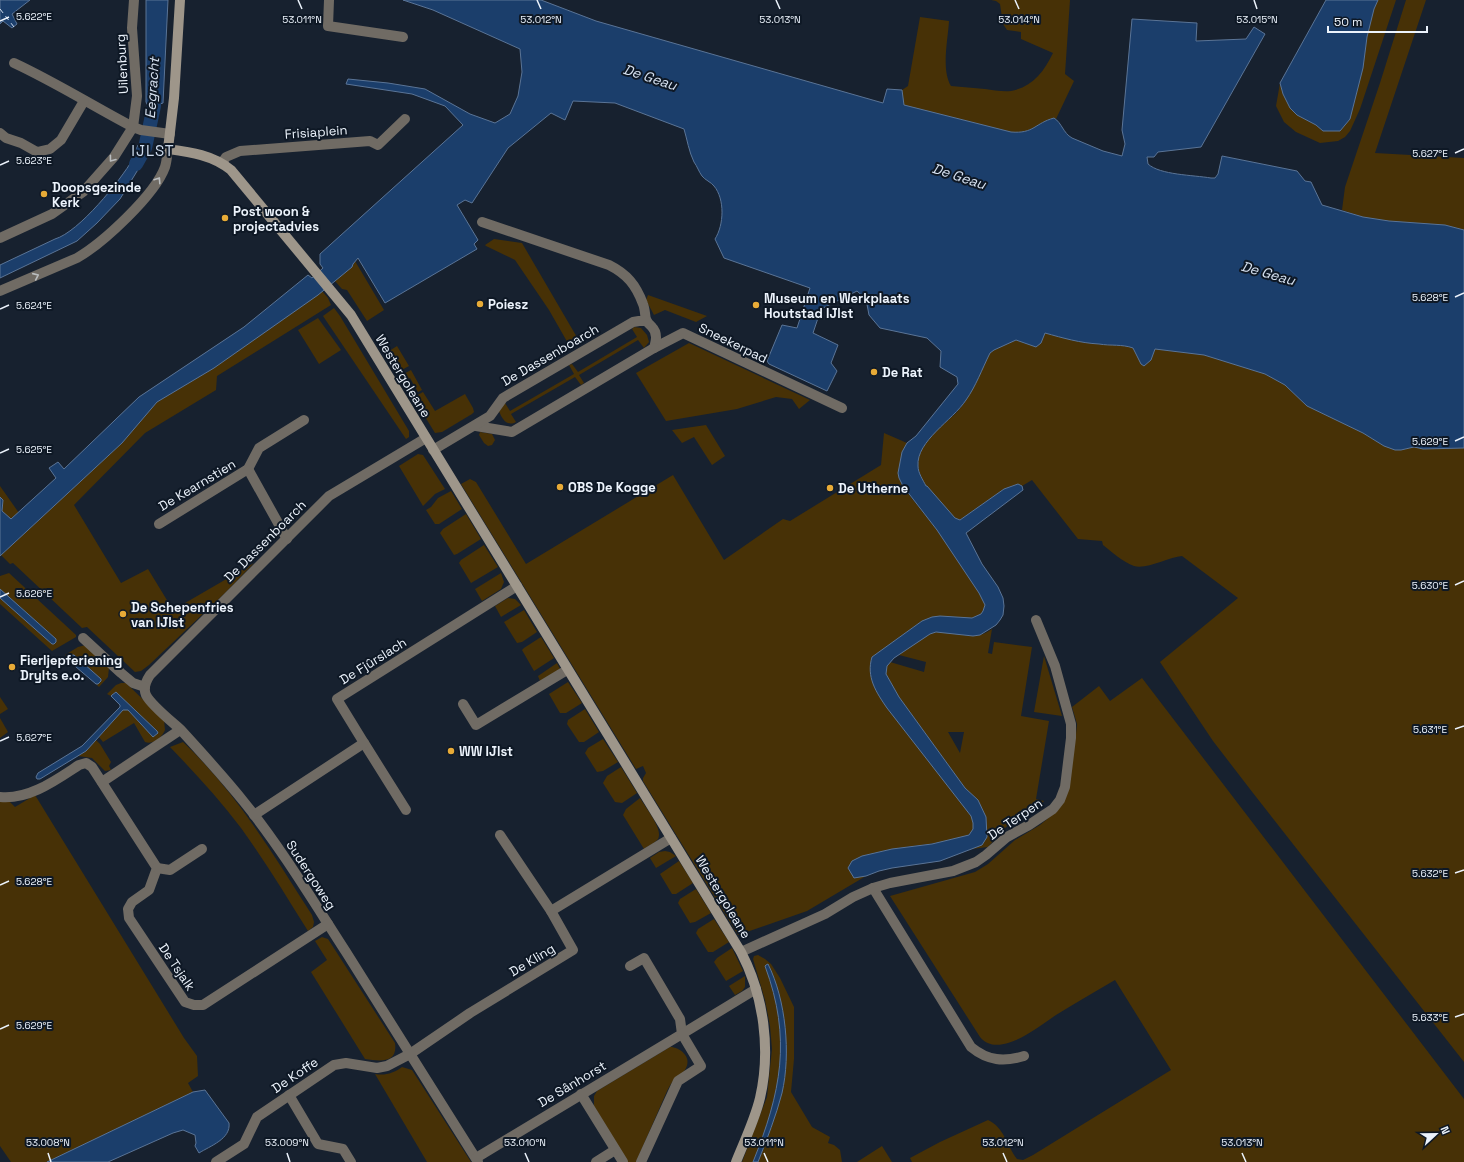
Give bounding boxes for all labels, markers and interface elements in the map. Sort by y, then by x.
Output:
scale bar [1328,8,1427,34]
text: 5.622°E [16,10,52,23]
text: 53.011°N [282,13,322,26]
text: 53.012°N [520,13,562,26]
text: 53.013°N [759,13,801,26]
text: 53.014°N [998,13,1040,26]
text: 53.015°N [1236,13,1278,26]
text: 50 m [1334,14,1362,30]
street label: Uilenburg [112,34,132,94]
water label: Eegracht [141,55,163,119]
water label: De Geau [621,60,680,95]
street label: Frisiaplein [284,121,348,143]
district label: IJLST [131,141,175,160]
text: 5.627°E [1412,147,1448,160]
text: 5.623°E [16,154,52,167]
one-way arrow [110,155,117,162]
water label: De Geau [930,159,989,194]
one-way arrow [153,177,161,184]
place label: Doopsgezinde Kerk [52,179,141,211]
marker: Doopsgezinde Kerk [39,189,49,199]
place label: Post woon & projectadvies [233,203,319,235]
marker: Post woon & projectadvies [220,213,230,223]
water label: De Geau [1239,257,1298,290]
one-way arrow [32,273,39,281]
place label: Museum en Werkplaats Houtstad IJlst [764,290,910,322]
text: 5.628°E [1412,291,1448,304]
place label: Poiesz [488,296,528,313]
text: 5.624°E [16,299,52,312]
marker: Poiesz [475,299,485,309]
marker: Museum en Werkplaats Houtstad IJlst [751,300,761,310]
street label: Sneekerpad [696,319,770,367]
street label: De Dassenboarch [498,320,602,390]
street label: Westergoleane [371,331,435,421]
place label: De Rat [882,364,923,381]
marker: De Rat [869,367,879,377]
text: 5.629°E [1412,435,1448,448]
text: 5.625°E [16,443,52,456]
street label: De Kearnstien [155,455,239,515]
place label: OBS De Kogge [568,479,656,496]
place label: De Utherne [838,480,908,497]
marker: OBS De Kogge [555,482,565,492]
marker: De Utherne [825,483,835,493]
street label: De Dassenboarch [220,496,310,586]
text: 5.630°E [1412,579,1449,592]
text: 5.626°E [16,587,52,600]
place label: De Schepenfries van IJlst [131,599,234,631]
marker: De Schepenfries van IJlst [118,609,128,619]
street label: De Fjûrslach [336,634,410,688]
place label: Fierljepferiening Drylts e.o. [20,652,122,684]
marker: Fierljepferiening Drylts e.o. [7,662,17,672]
text: 5.631°E [1413,723,1447,736]
text: 5.627°E [16,731,52,744]
place label: WW IJlst [459,743,513,760]
marker: WW IJlst [446,746,456,756]
street label: De Terpen [984,795,1046,843]
street label: Sudergoweg [282,837,340,913]
street label: Westergoleane [691,852,755,942]
text: 5.632°E [1412,867,1448,880]
text: 5.628°E [16,875,52,888]
street label: De Tsjalk [155,940,199,994]
street label: De Kling [506,940,558,980]
text: 5.633°E [1412,1011,1448,1024]
text: 5.629°E [16,1019,52,1032]
street label: De Koffe [269,1053,321,1097]
street label: De Sânhorst [535,1057,609,1111]
north arrow [1416,1114,1456,1154]
text: N [1437,1124,1453,1136]
text: 53.008°N [26,1136,70,1149]
text: 53.009°N [265,1136,309,1149]
text: 53.010°N [504,1136,546,1149]
text: 53.011°N [744,1136,784,1149]
text: 53.012°N [982,1136,1024,1149]
text: 53.013°N [1221,1136,1263,1149]

